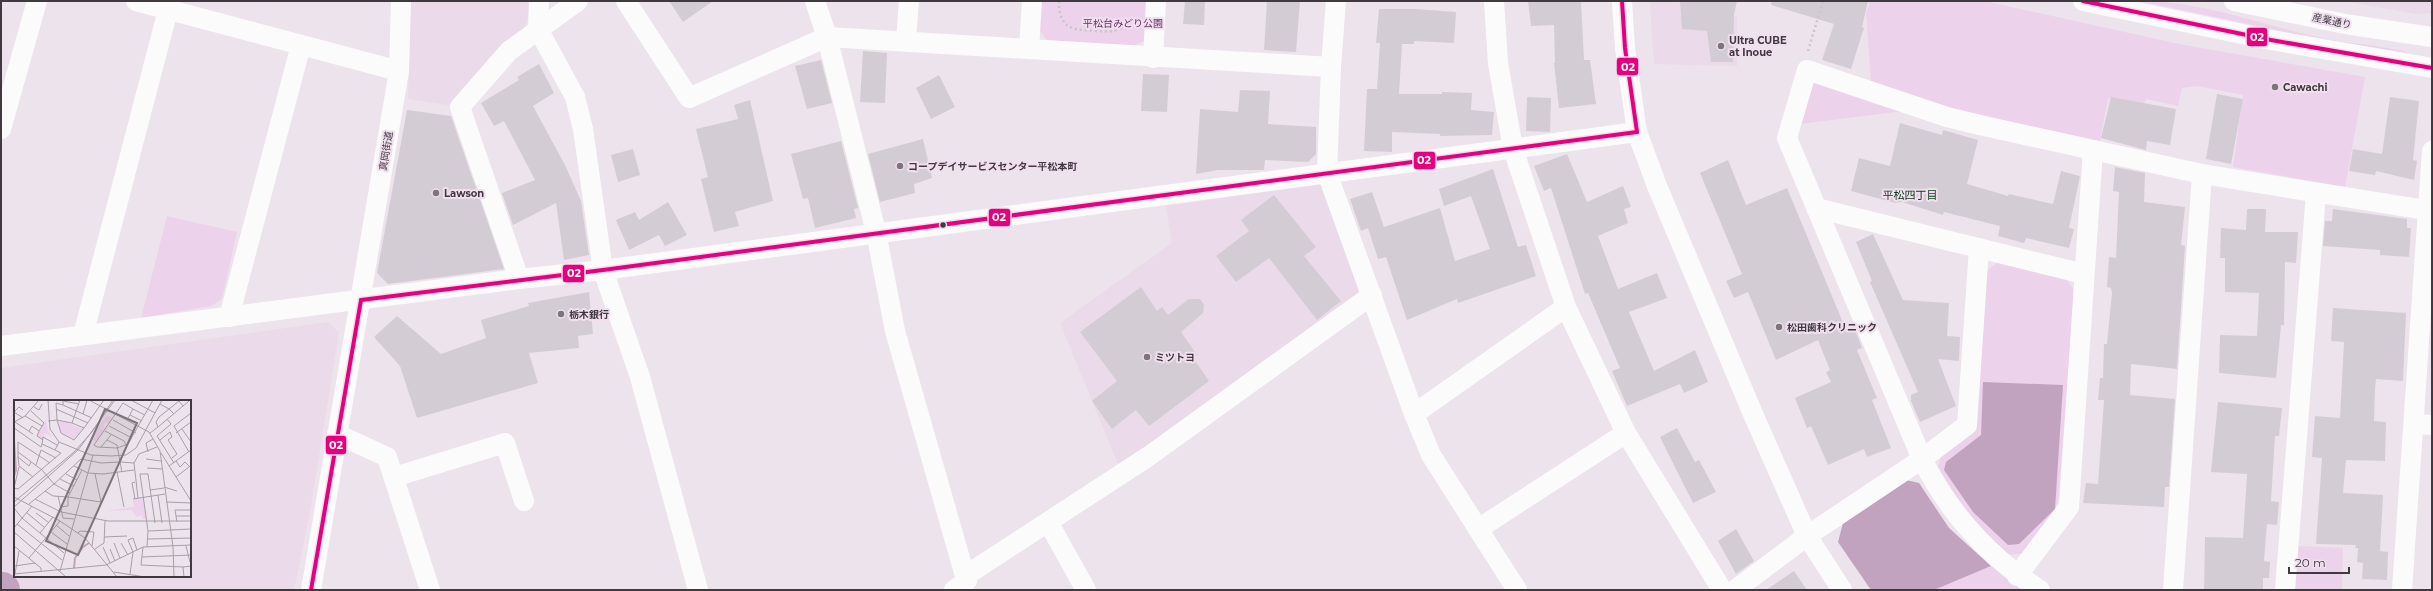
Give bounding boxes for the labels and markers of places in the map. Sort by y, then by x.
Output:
place label: Ultra CUBE at Inoue [1729,34,1787,59]
marker: Ultra CUBE at Inoue [1716,41,1726,51]
place label: Cawachi [2283,81,2327,94]
marker: Cawachi [2270,82,2280,92]
place label: コープデイサービスセンター平松本町 [908,160,1077,173]
marker: コープデイサービスセンター平松本町 [895,161,905,171]
place label: Lawson [444,187,484,200]
marker: Lawson [431,188,441,198]
unlabelled marker [938,220,948,230]
place label: 栃木銀行 [569,308,609,321]
marker: 栃木銀行 [556,309,566,319]
place label: 松田歯科クリニック [1787,321,1877,334]
marker: 松田歯科クリニック [1774,322,1784,332]
place label: ミツトヨ [1155,351,1195,364]
marker: ミツトヨ [1142,352,1152,362]

